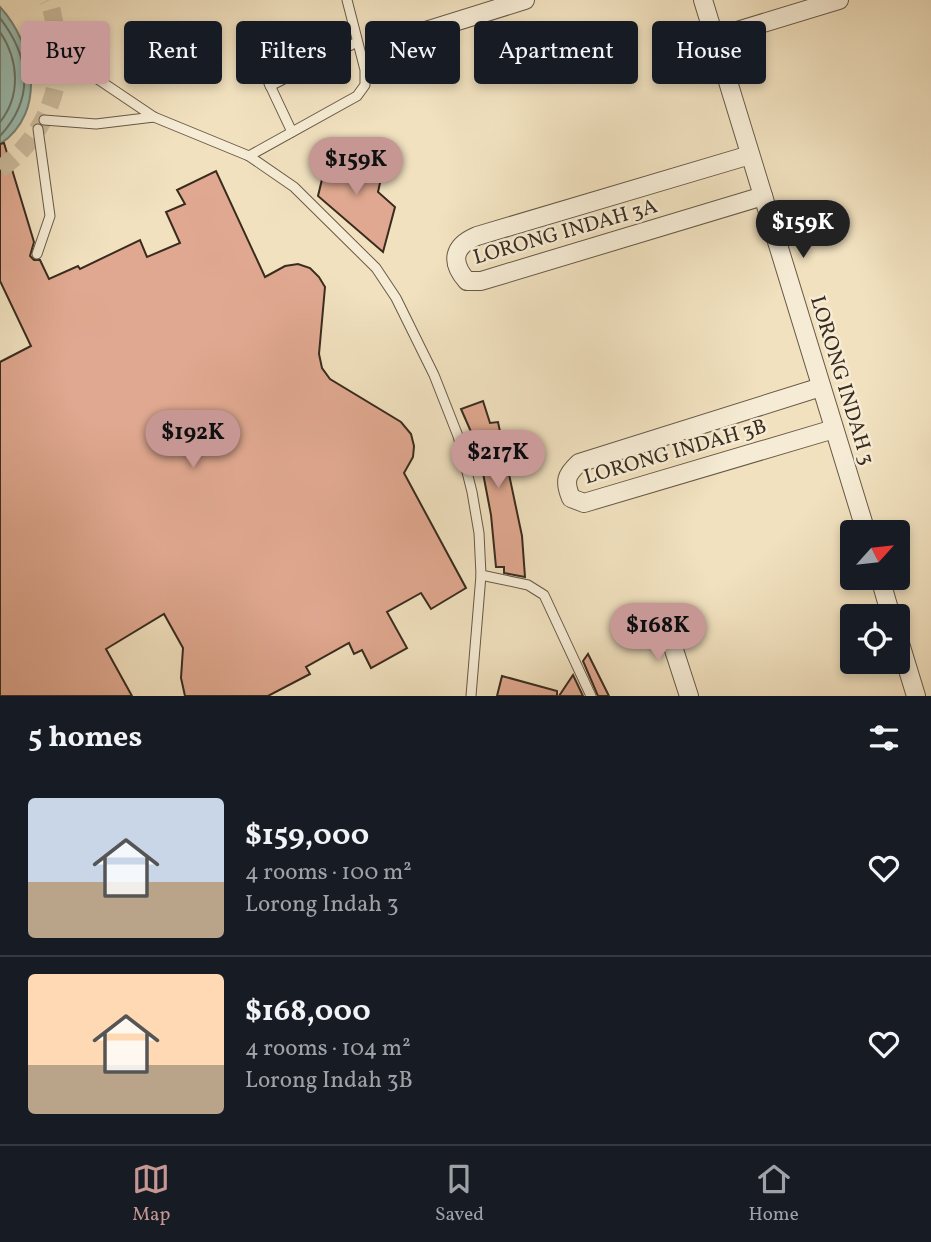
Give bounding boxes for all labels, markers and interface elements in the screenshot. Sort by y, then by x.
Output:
chip: Buy [21,21,110,84]
chip: Rent [124,21,222,84]
chip: Filters [236,21,351,84]
chip: New [365,21,460,84]
chip: Apartment [474,21,638,84]
chip: House [652,21,766,84]
pin: $159K [307,138,405,197]
text: $159K [325,144,387,176]
street label: LORONG INDAH 3A [470,192,661,273]
pin: $159K [754,201,852,260]
text: $159K [772,207,834,239]
street label: LORONG INDAH 3 [802,292,881,469]
pin: $192K [144,410,242,470]
street label: LORONG INDAH 3B [581,413,770,492]
text: $192K [161,417,225,449]
pin: $217K [449,430,547,490]
text: $217K [467,437,529,469]
north arrow [840,520,910,590]
map controls [840,520,910,674]
pin: $168K [609,604,707,663]
button: locate [840,604,910,674]
text: $168K [626,610,690,642]
text: 5 homes [28,717,142,759]
icon: filters [865,719,903,757]
text: $159,000 [245,815,369,857]
icon: home [84,826,168,910]
icon: heart [865,849,903,887]
text: 4 rooms · 100 m² [245,857,412,889]
text: Lorong Indah 3 [245,889,398,921]
text: $168,000 [245,991,371,1033]
icon: home [84,1002,168,1086]
icon: heart [865,1025,903,1063]
text: 4 rooms · 104 m² [245,1033,411,1065]
text: Lorong Indah 3B [245,1065,413,1097]
tab: Map [132,1160,170,1228]
tab: Saved [435,1160,484,1228]
tab: Home [748,1160,799,1228]

